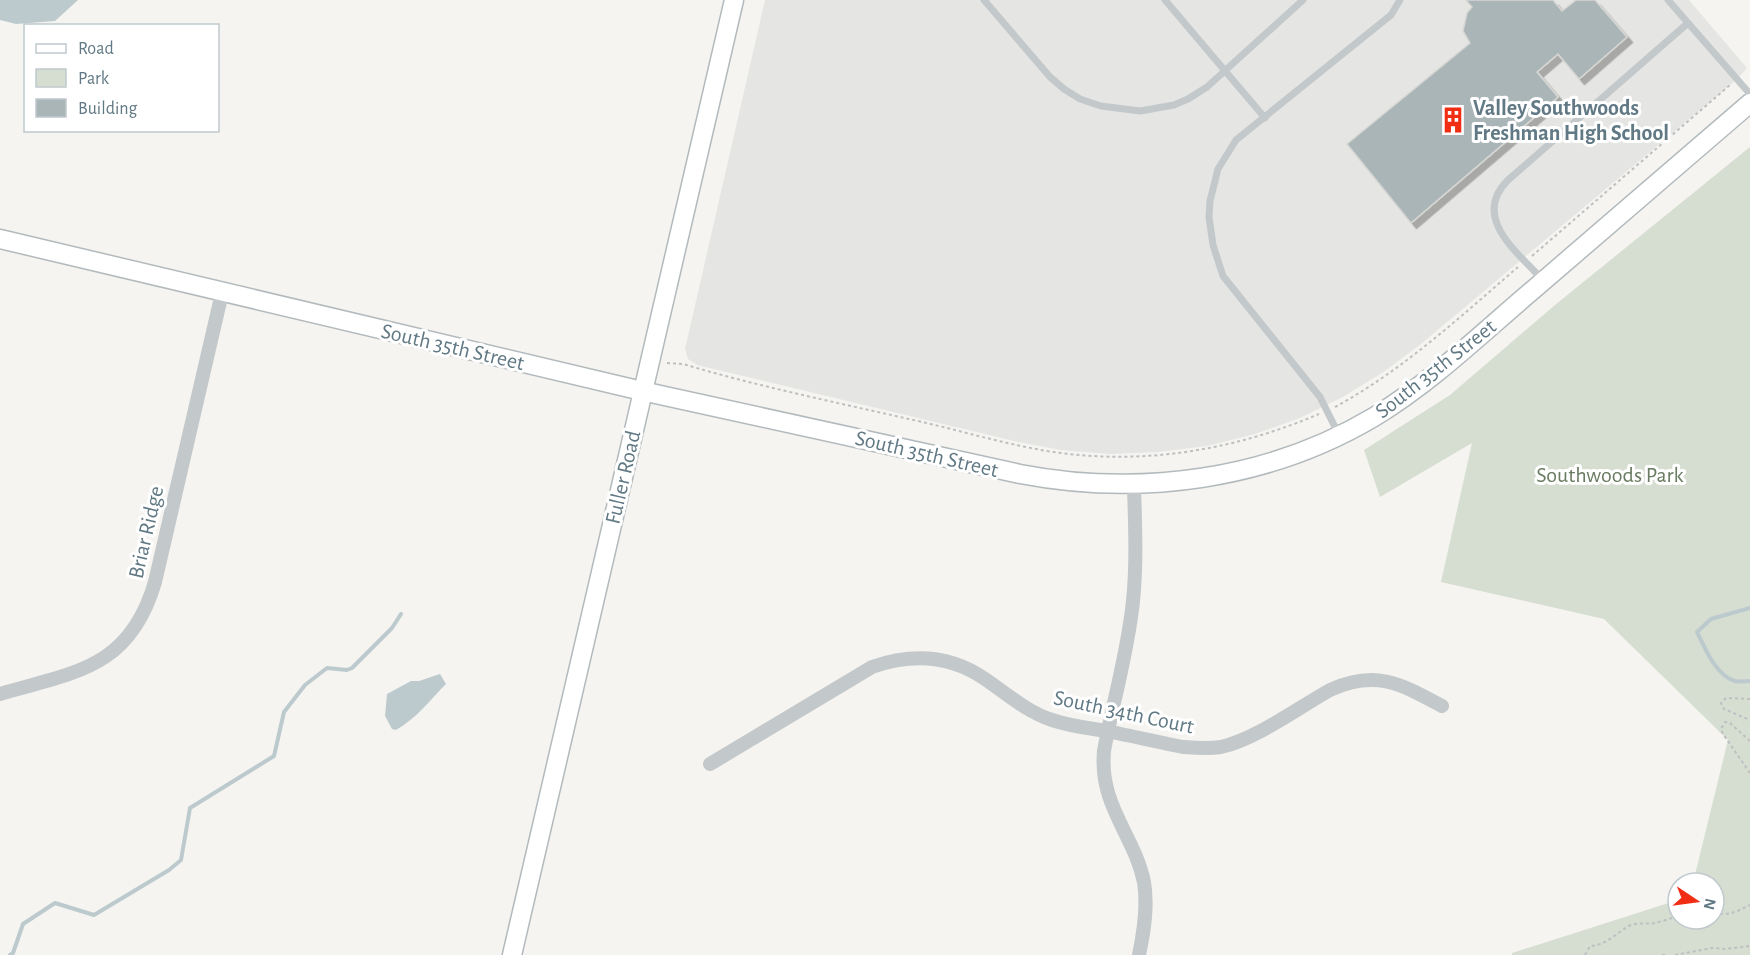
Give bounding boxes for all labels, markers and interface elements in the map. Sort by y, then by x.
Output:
legend [24,24,219,132]
text: Road [78,40,114,58]
text: Park [78,70,110,88]
place label: Valley Southwoods Freshman High School [1473,97,1669,144]
text: Building [78,100,138,118]
building icon: Valley Southwoods Freshman High School [1438,105,1468,135]
street label: South 35th Street [1371,315,1500,422]
street label: South 35th Street [379,320,526,374]
street label: South 35th Street [853,427,1000,481]
street label: Fuller Road [602,428,644,526]
park label: Southwoods Park [1536,464,1684,486]
street label: Briar Ridge [125,484,167,581]
street label: South 34th Court [1052,686,1196,738]
north arrow [1666,871,1726,931]
text: N [1701,897,1719,911]

